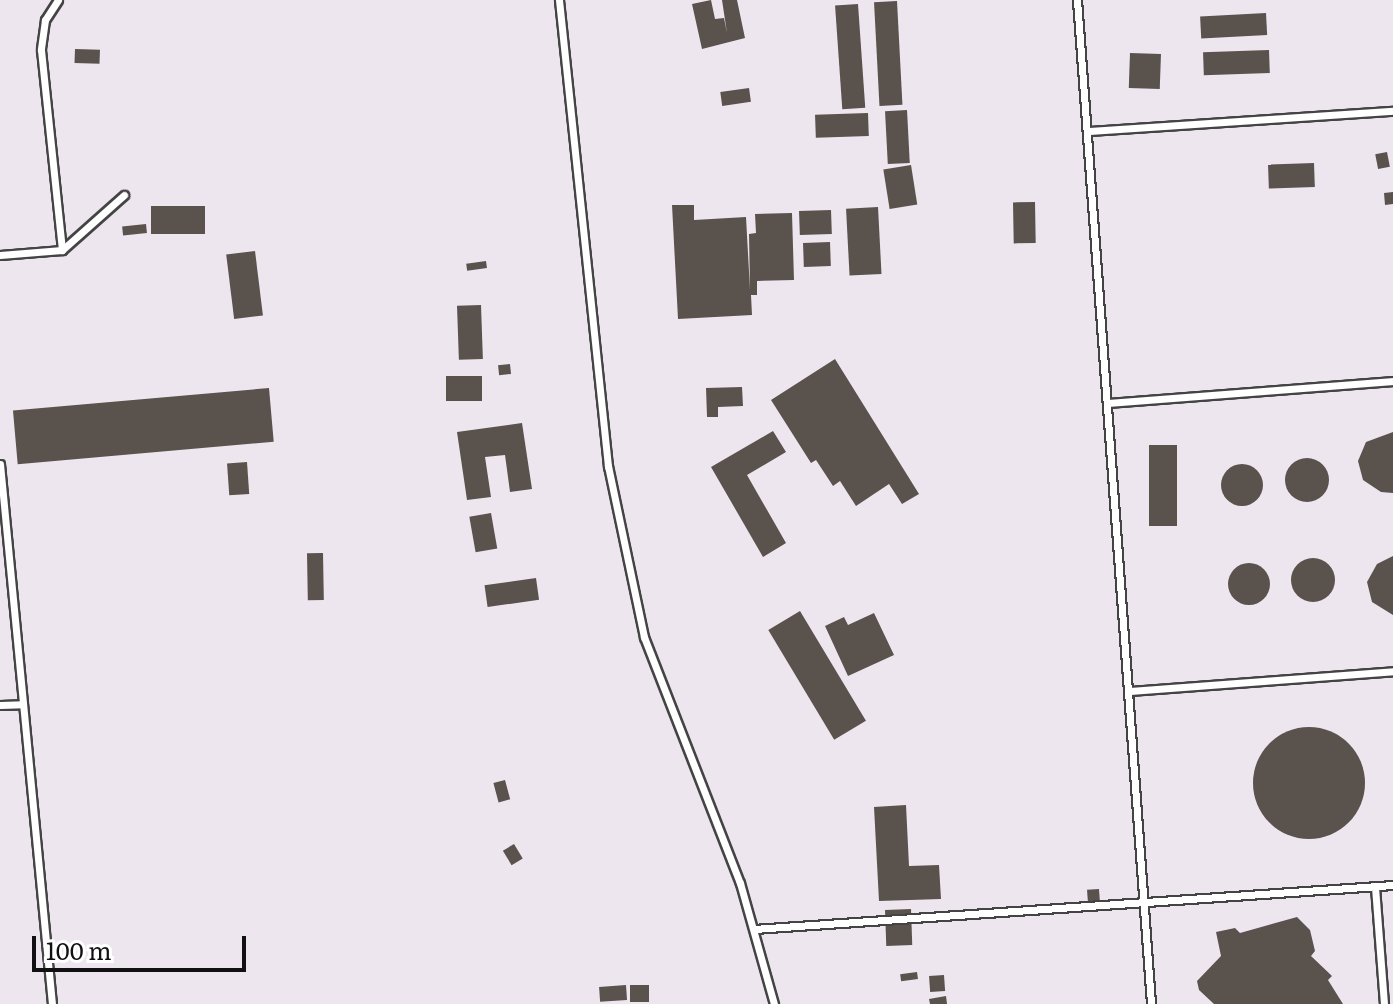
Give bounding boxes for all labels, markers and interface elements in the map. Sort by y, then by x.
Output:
scale bar [36,920,250,970]
text: 100 m [46,932,112,967]

